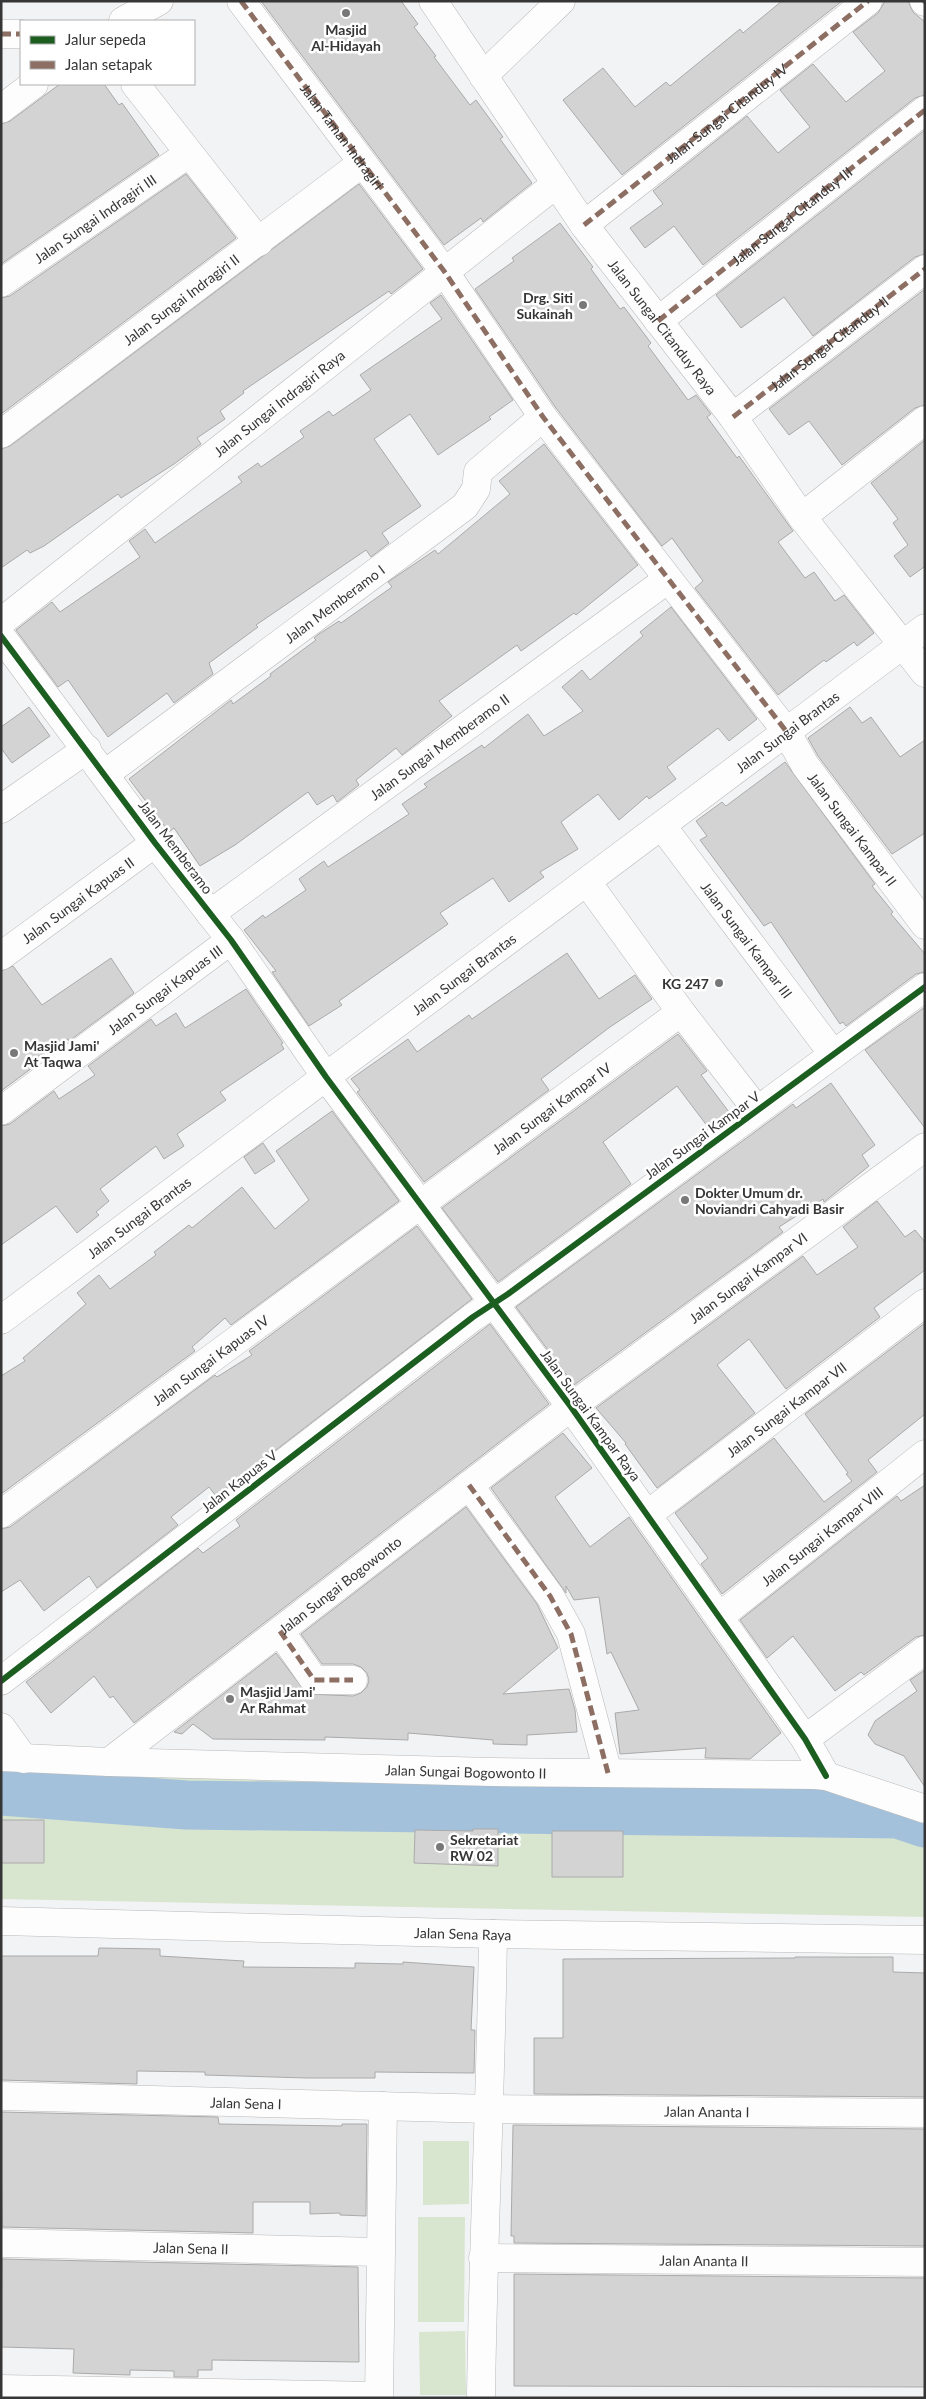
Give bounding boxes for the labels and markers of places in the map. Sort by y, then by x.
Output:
marker: Masjid Al-Hidayah [340,7,352,19]
place label: Masjid Al-Hidayah [310,21,381,54]
place label: Drg. Siti Sukainah [517,289,573,322]
marker: Drg. Siti Sukainah [577,299,589,311]
place label: KG 247 [662,975,709,992]
marker: KG 247 [713,977,725,989]
place label: Masjid Jami' At Taqwa [23,1037,100,1070]
marker: Masjid Jami' At Taqwa [8,1047,20,1059]
place label: Dokter Umum dr. Noviandri Cahyadi Basir [695,1184,845,1217]
marker: Dokter Umum dr. Noviandri Cahyadi Basir [679,1194,691,1206]
place label: Masjid Jami' Ar Rahmat [239,1683,316,1716]
marker: Masjid Jami' Ar Rahmat [224,1693,236,1705]
place label: Sekretariat RW 02 [450,1831,519,1864]
marker: Sekretariat RW 02 [434,1841,446,1853]

